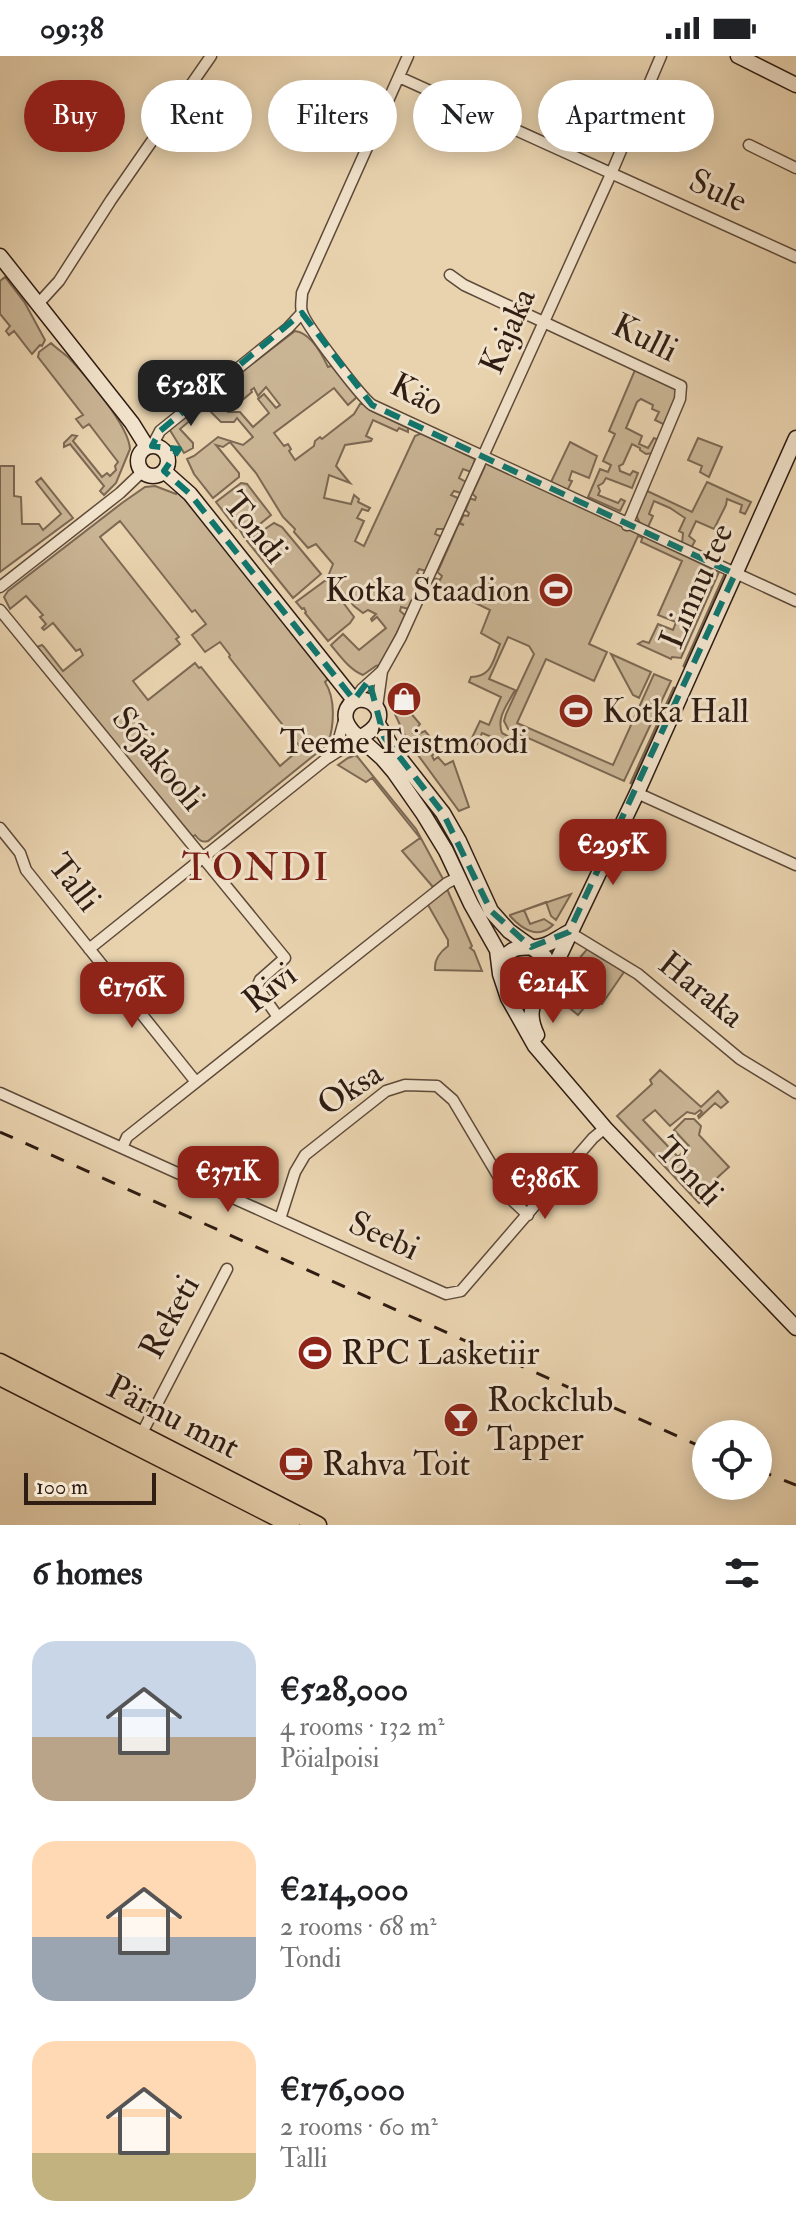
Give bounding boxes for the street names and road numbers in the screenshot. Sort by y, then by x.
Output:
street label: Sule [682,159,754,223]
street label: Kajaka [470,280,546,381]
street label: Kulli [605,304,685,372]
street label: Käo [383,364,451,426]
street label: Tondi [213,483,297,573]
street label: Linnu tee [650,517,744,655]
street label: Sõjakooli [102,698,214,820]
street label: Talli [38,845,110,921]
street label: Haraka [649,942,754,1038]
street label: Rivi [234,954,306,1022]
street label: Oksa [309,1052,392,1126]
street label: Tondi [646,1128,732,1216]
street label: Seebi [342,1202,426,1270]
street label: Reketi [130,1268,210,1366]
street label: Pärnu mnt [99,1365,247,1469]

